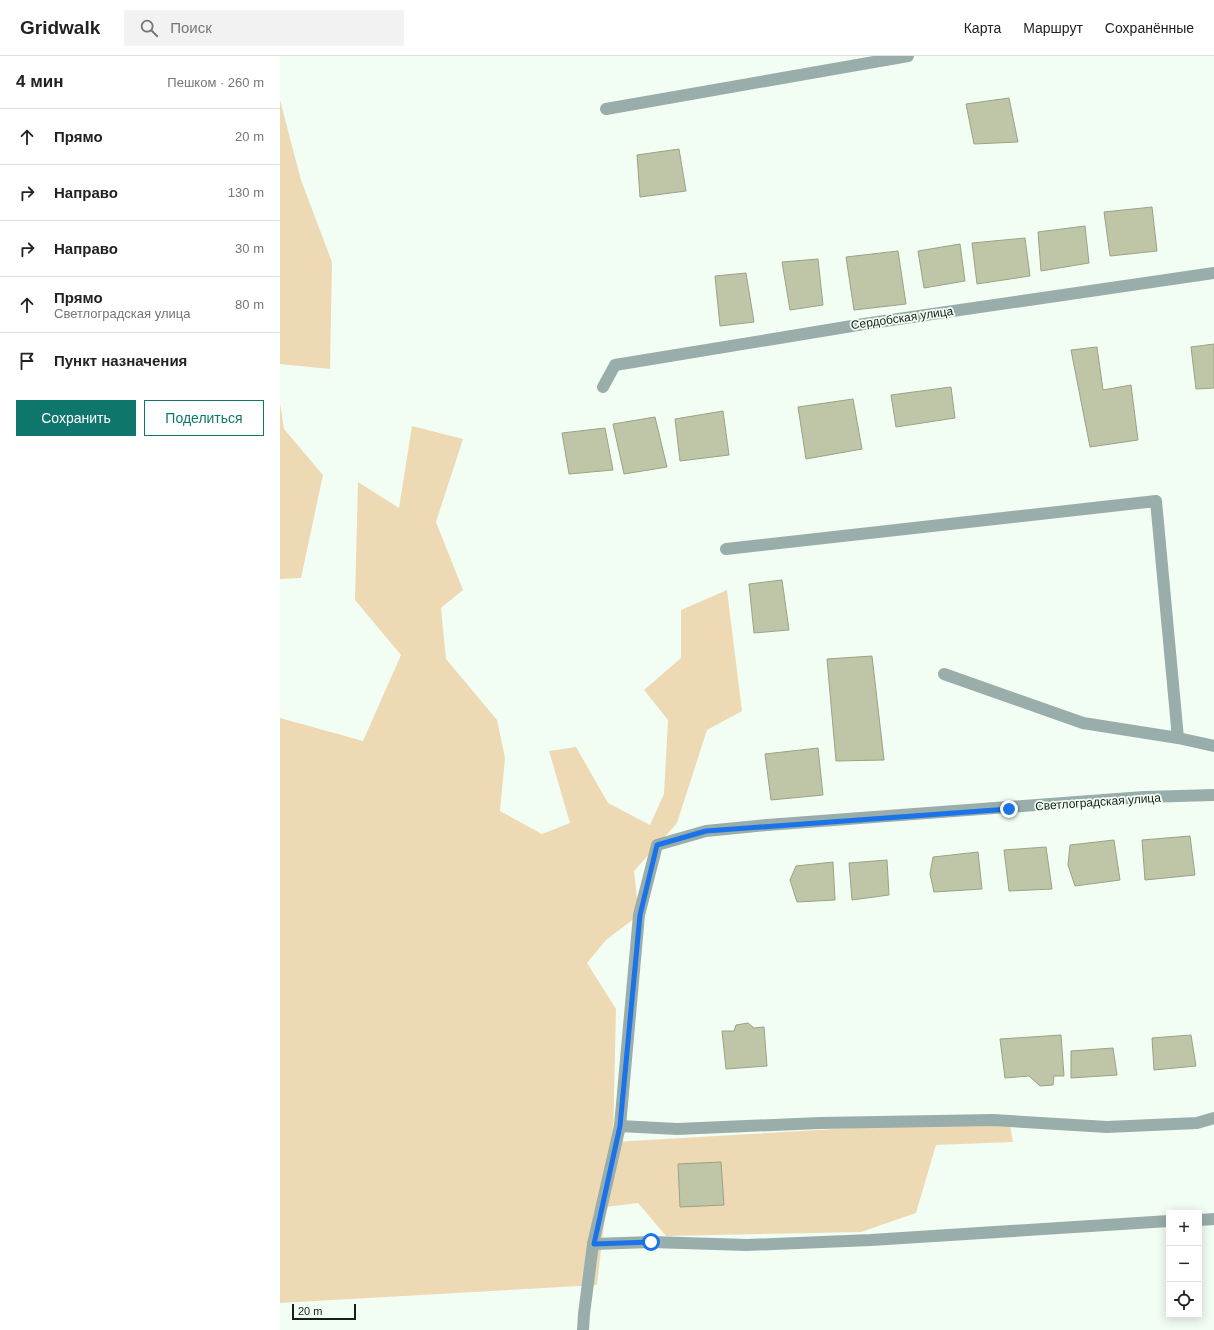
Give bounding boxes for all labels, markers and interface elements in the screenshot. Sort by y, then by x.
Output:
search box [124,10,404,46]
text: Gridwalk [20,17,100,38]
icon: search [138,17,160,39]
text: Поиск [170,19,212,36]
text: Карта [964,20,1001,36]
text: Маршрут [1023,20,1083,36]
text: Сохранённые [1105,20,1194,36]
text: 4 мин [16,72,63,91]
text: Пешком · 260 m [167,75,264,90]
icon: ahead [16,126,38,148]
text: Прямо [54,128,103,145]
text: 20 m [235,129,264,144]
icon: right [16,182,38,204]
text: Направо [54,184,118,201]
text: 130 m [228,185,264,200]
icon: right [16,238,38,260]
text: Направо [54,240,118,257]
text: 30 m [235,241,264,256]
text: Прямо [54,289,103,306]
icon: ahead [16,294,38,316]
text: 80 m [235,297,264,312]
street label: Сердобская улица [850,304,954,332]
text: Светлоградская улица [54,306,190,321]
icon: arrive [16,350,38,372]
text: Пункт назначения [54,352,187,369]
button: Сохранить [16,400,136,436]
button: Поделиться [144,400,264,436]
street label: Светлоградская улица [1035,791,1162,813]
route end [1000,800,1018,818]
map controls [1166,1210,1202,1318]
button: + [1166,1210,1202,1246]
route start [642,1233,660,1251]
button: − [1166,1246,1202,1282]
button: locate [1166,1282,1202,1318]
scale bar [292,1302,356,1321]
text: 20 m [298,1305,322,1317]

